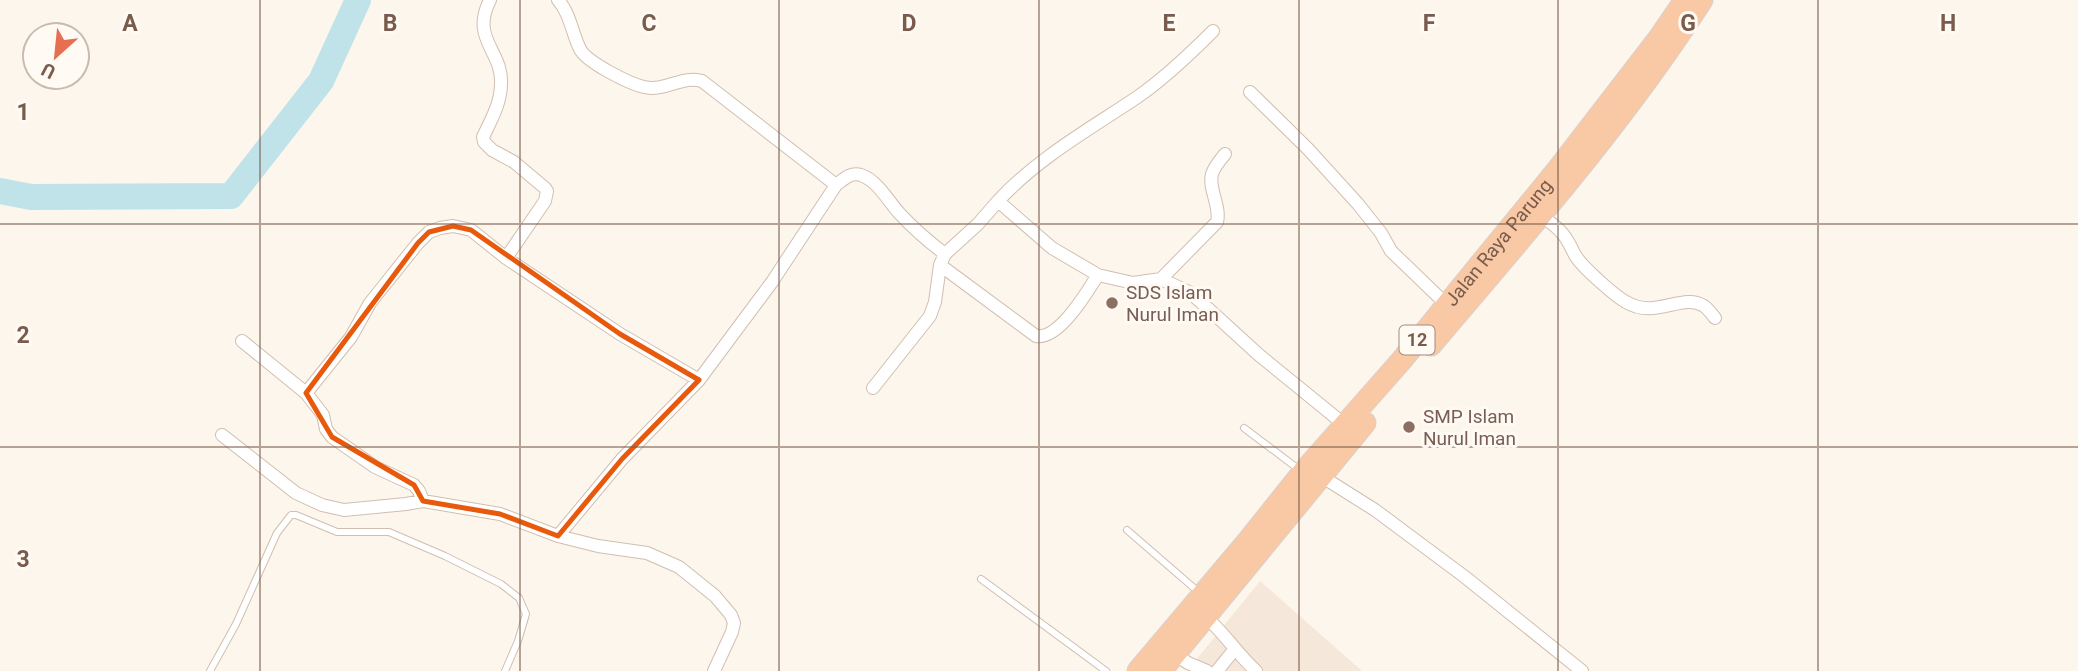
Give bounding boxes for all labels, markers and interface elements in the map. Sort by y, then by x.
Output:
text: A [122,10,138,37]
text: B [383,10,397,37]
text: C [641,10,657,37]
text: D [902,10,916,37]
text: E [1163,10,1176,37]
text: F [1423,10,1436,37]
text: G [1680,10,1696,37]
text: H [1940,10,1956,37]
north arrow [21,21,91,91]
text: U [38,58,59,84]
text: 1 [16,99,30,126]
street label: Jalan Raya Parung [1440,174,1557,311]
place label: SDS Islam Nurul Iman [1126,281,1219,326]
marker: SDS Islam Nurul Iman [1104,295,1120,311]
text: 2 [16,322,30,349]
road number: 12 [1400,326,1434,354]
place label: SMP Islam Nurul Iman [1423,405,1516,450]
marker: SMP Islam Nurul Iman [1401,419,1417,435]
text: 3 [16,546,30,573]

